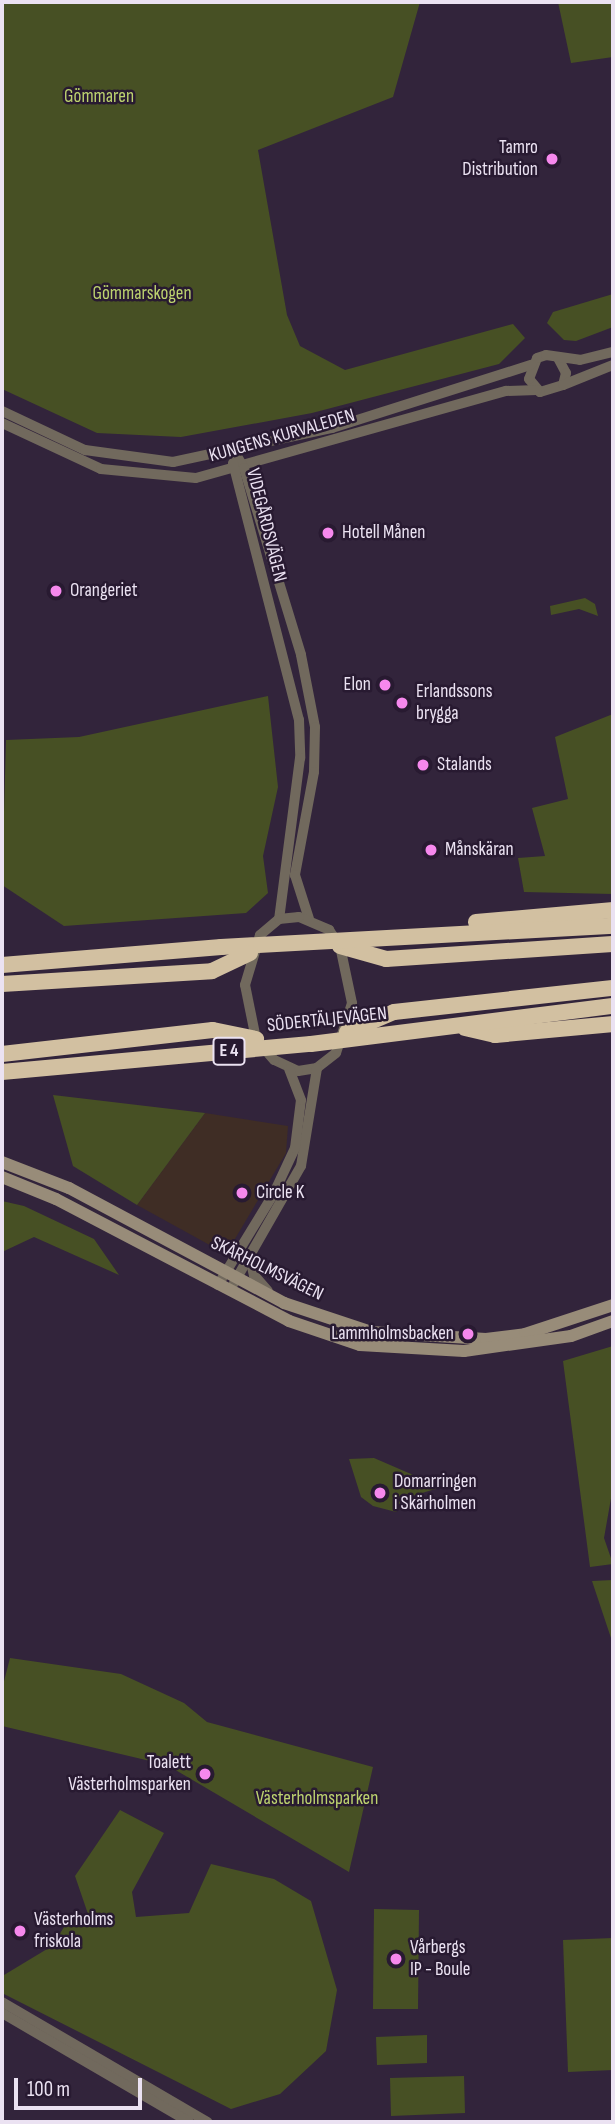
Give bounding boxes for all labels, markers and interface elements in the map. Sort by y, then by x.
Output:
park label: Gömmaren [64,86,134,108]
place label: Tamro Distribution [462,137,538,181]
marker: Tamro Distribution [544,151,560,167]
park label: Gömmarskogen [92,283,192,305]
street label: KUNGENS KURVALEDEN [207,404,357,468]
street label: VIDEGÅRDSVÄGEN [241,466,291,584]
place label: Hotell Månen [342,522,425,544]
marker: Hotell Månen [320,525,336,541]
place label: Orangeriet [70,580,137,602]
marker: Orangeriet [48,583,64,599]
place label: Elon [344,674,371,696]
marker: Elon [377,677,393,693]
place label: Erlandssons brygga [416,681,492,725]
marker: Erlandssons brygga [394,695,410,711]
place label: Stalands [437,754,492,776]
marker: Stalands [415,757,431,773]
place label: Månskäran [445,839,514,861]
marker: Månskäran [423,842,439,858]
street label: SÖDERTÄLJEVÄGEN [266,1002,388,1038]
road number: E 4 [212,1036,246,1066]
place label: Circle K [256,1182,304,1204]
marker: Circle K [234,1185,250,1201]
street label: SKÄRHOLMSVÄGEN [207,1232,327,1306]
place label: Lammholmsbacken [331,1323,454,1345]
marker: Lammholmsbacken [460,1326,476,1342]
place label: Domarringen i Skärholmen [394,1471,477,1515]
marker: Domarringen i Skärholmen [372,1485,388,1501]
place label: Toalett Västerholmsparken [68,1752,191,1796]
marker: Toalett Västerholmsparken [197,1766,213,1782]
park label: Västerholmsparken [256,1788,378,1810]
place label: Västerholms friskola [34,1909,113,1953]
marker: Västerholms friskola [12,1923,28,1939]
place label: Vårbergs IP - Boule [410,1937,470,1981]
marker: Vårbergs IP - Boule [388,1951,404,1967]
scale bar [18,2064,145,2108]
text: 100 m [27,2077,70,2102]

